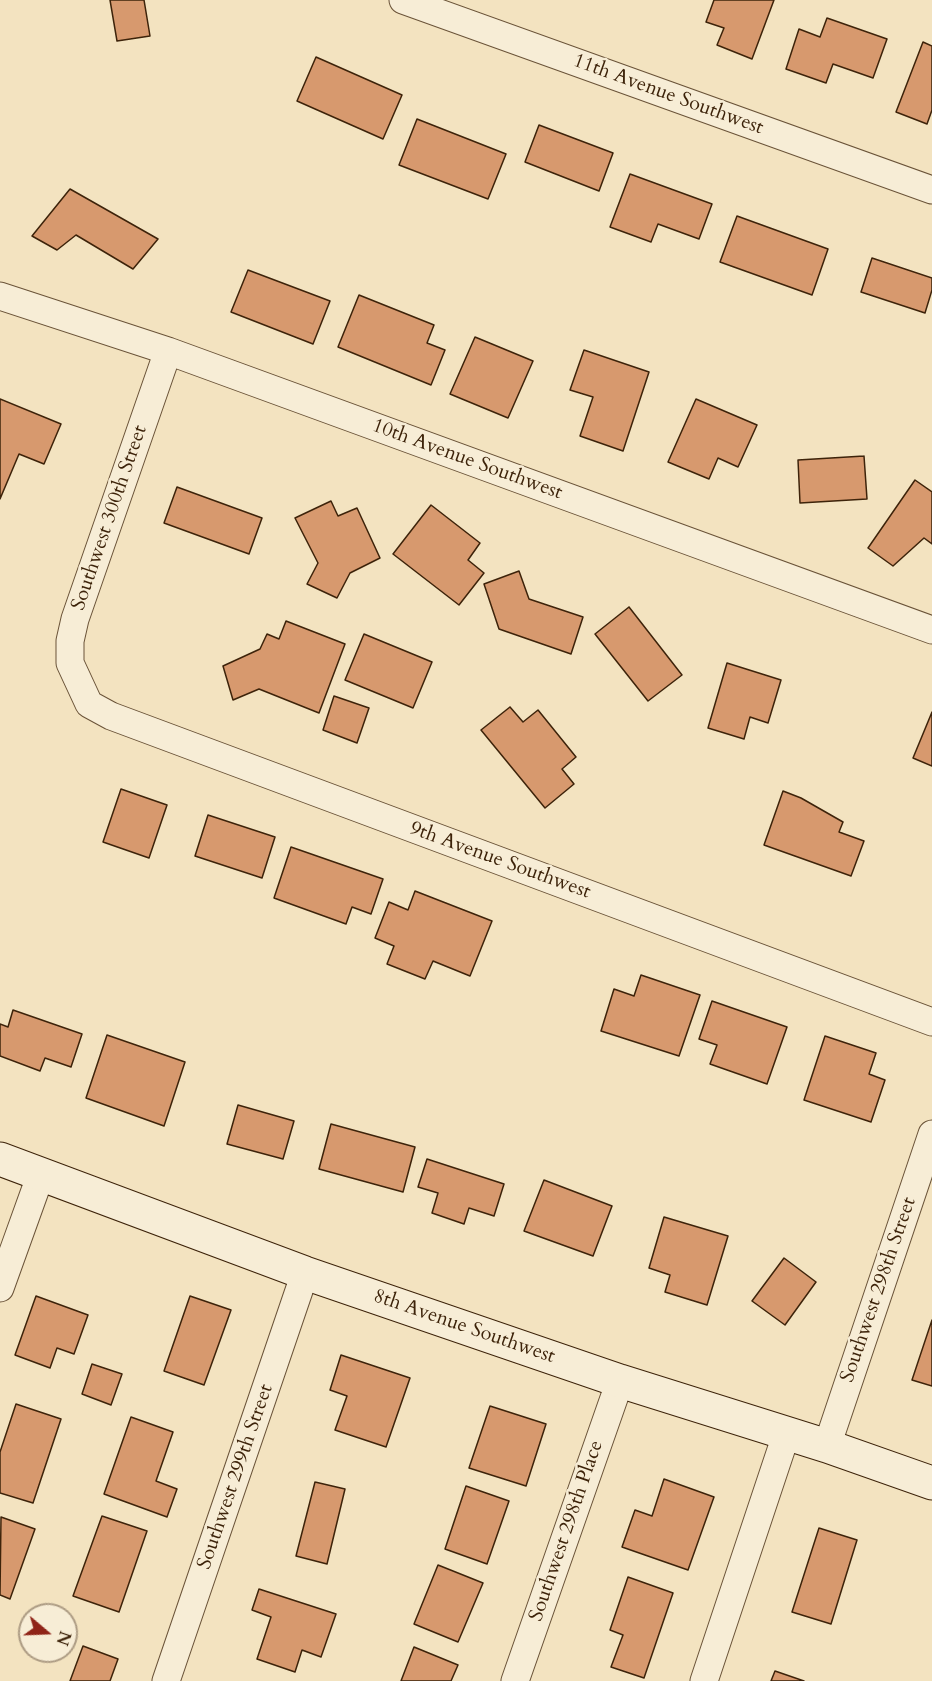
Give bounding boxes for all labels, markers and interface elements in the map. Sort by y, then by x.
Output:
street label: 11th Avenue Southwest [570,49,766,141]
street label: 10th Avenue Southwest [369,414,565,506]
street label: Southwest 300th Street [67,422,153,614]
street label: 9th Avenue Southwest [406,817,594,905]
street label: Southwest 298th Street [836,1194,922,1386]
street label: 8th Avenue Southwest [370,1285,558,1369]
street label: Southwest 299th Street [193,1381,279,1573]
street label: Southwest 298th Place [525,1437,609,1625]
north arrow [18,1603,78,1663]
text: N [50,1628,76,1648]

